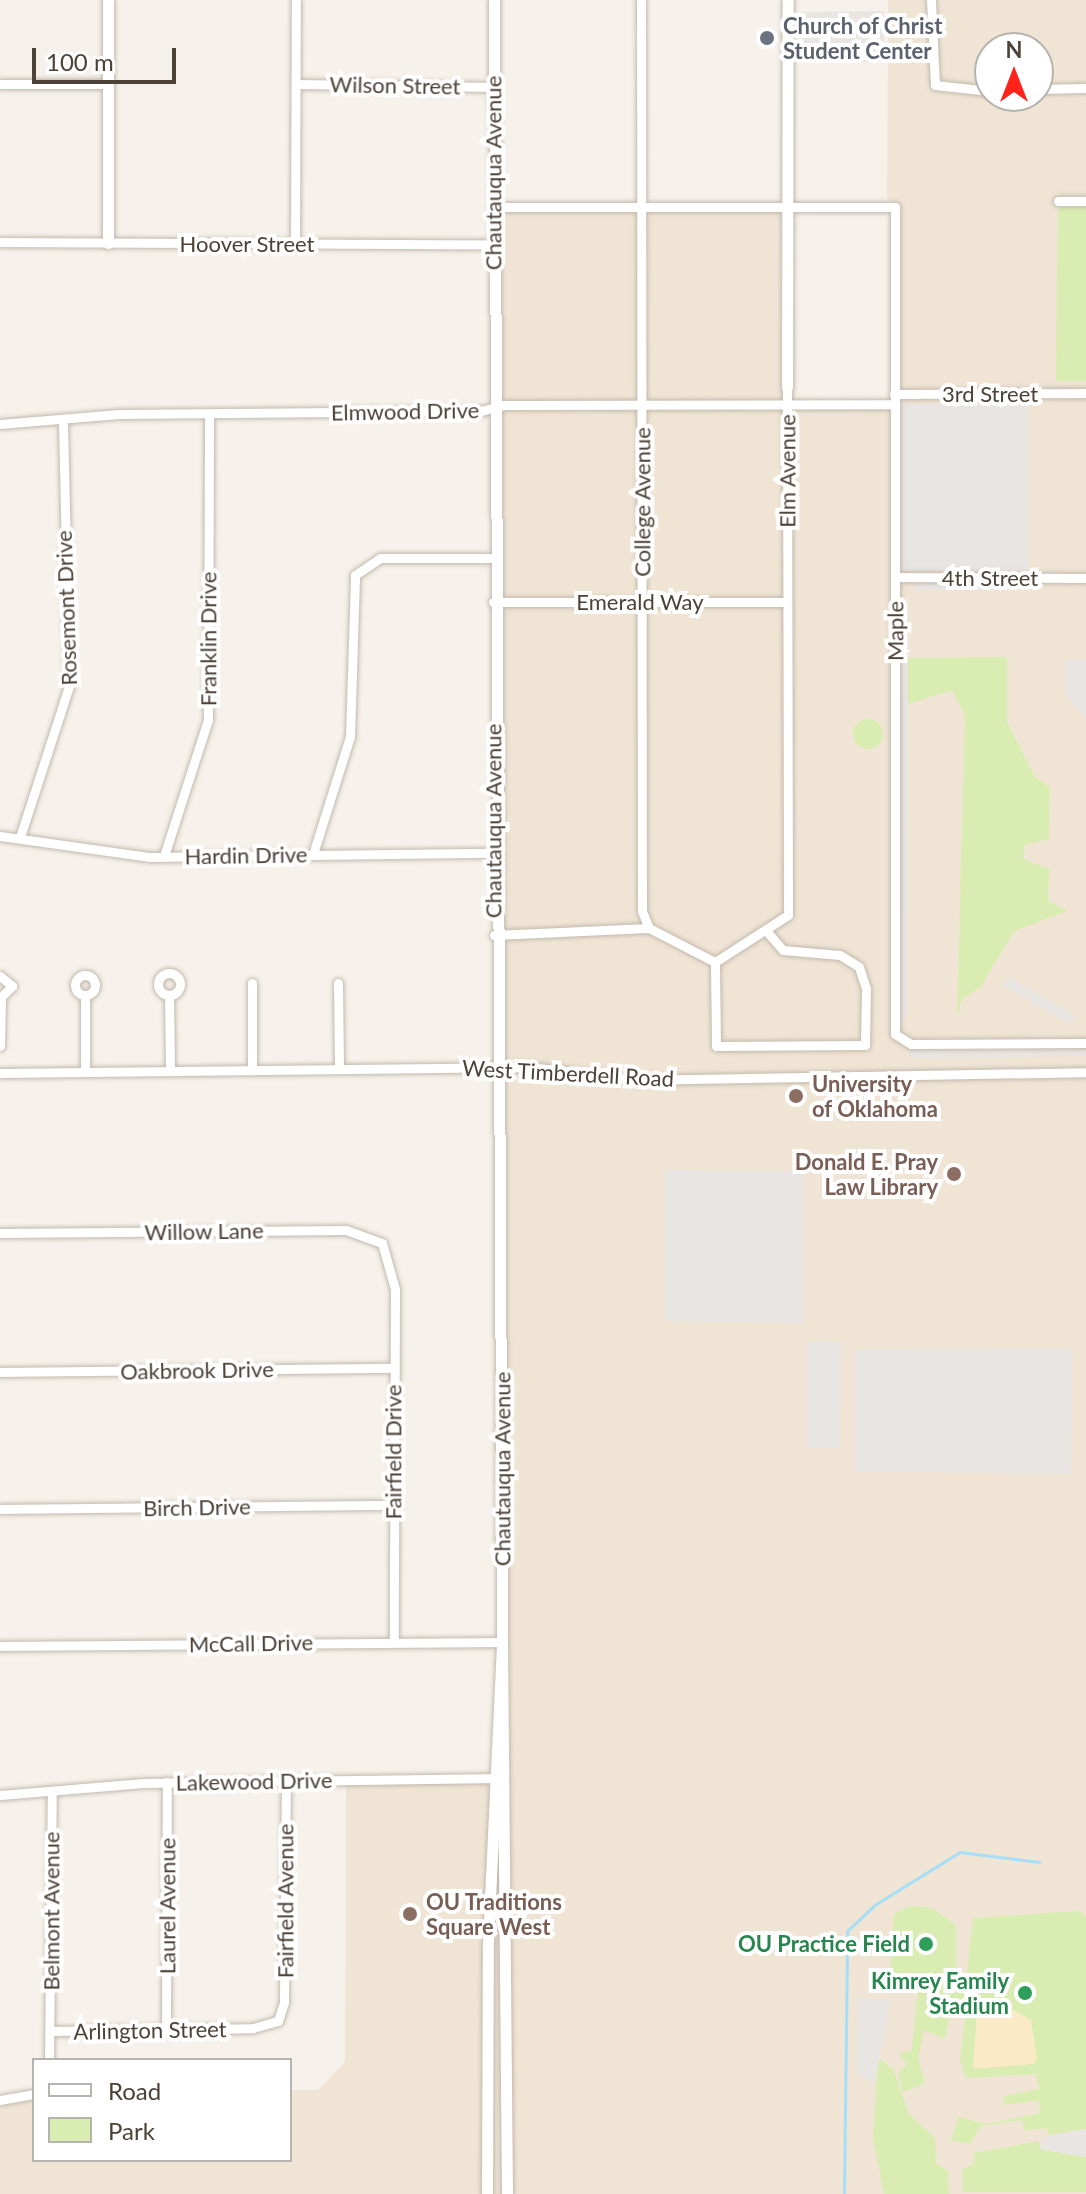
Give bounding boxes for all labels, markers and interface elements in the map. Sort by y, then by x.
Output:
place label: Church of Christ Student Center [783,12,943,64]
marker: Church of Christ Student Center [758,29,776,47]
scale bar [36,32,180,82]
north arrow [974,32,1054,112]
text: N [1006,36,1022,63]
text: 100 m [46,47,114,76]
street label: Wilson Street [329,71,461,99]
street label: Chautauqua Avenue [480,75,506,271]
street label: Hoover Street [179,231,315,257]
street label: 3rd Street [942,381,1038,407]
street label: Elmwood Drive [331,397,479,425]
street label: Elm Avenue [774,414,800,528]
street label: College Avenue [629,427,655,577]
street label: Rosemont Drive [50,530,82,686]
street label: 4th Street [942,565,1038,591]
street label: Franklin Drive [195,572,221,706]
street label: Emerald Way [576,589,704,615]
street label: Maple [882,601,908,661]
street label: Chautauqua Avenue [480,723,506,919]
street label: Hardin Drive [184,841,308,869]
street label: West Timberdell Road [461,1054,675,1092]
place label: University of Oklahoma [812,1070,938,1122]
marker: University of Oklahoma [787,1087,805,1105]
place label: Donald E. Pray Law Library [795,1148,938,1200]
marker: Donald E. Pray Law Library [945,1165,963,1183]
street label: Willow Lane [144,1217,264,1245]
street label: Oakbrook Drive [120,1355,274,1385]
street label: Chautauqua Avenue [489,1371,515,1567]
street label: Fairfield Drive [380,1385,406,1519]
street label: Birch Drive [143,1493,251,1521]
street label: McCall Drive [189,1629,313,1657]
street label: Lakewood Drive [175,1766,333,1796]
street label: Fairfield Avenue [272,1823,298,1979]
street label: Belmont Avenue [38,1831,64,1991]
street label: Laurel Avenue [154,1837,180,1975]
place label: OU Traditions Square West [426,1888,563,1940]
marker: OU Traditions Square West [401,1905,419,1923]
place label: OU Practice Field [738,1931,910,1957]
marker: OU Practice Field [917,1935,935,1953]
place label: Kimrey Family Stadium [870,1967,1009,2018]
marker: Kimrey Family Stadium [1016,1984,1034,2002]
street label: Arlington Street [73,2015,227,2045]
legend [32,2058,292,2162]
text: Road [108,2076,161,2105]
text: Park [108,2116,155,2145]

